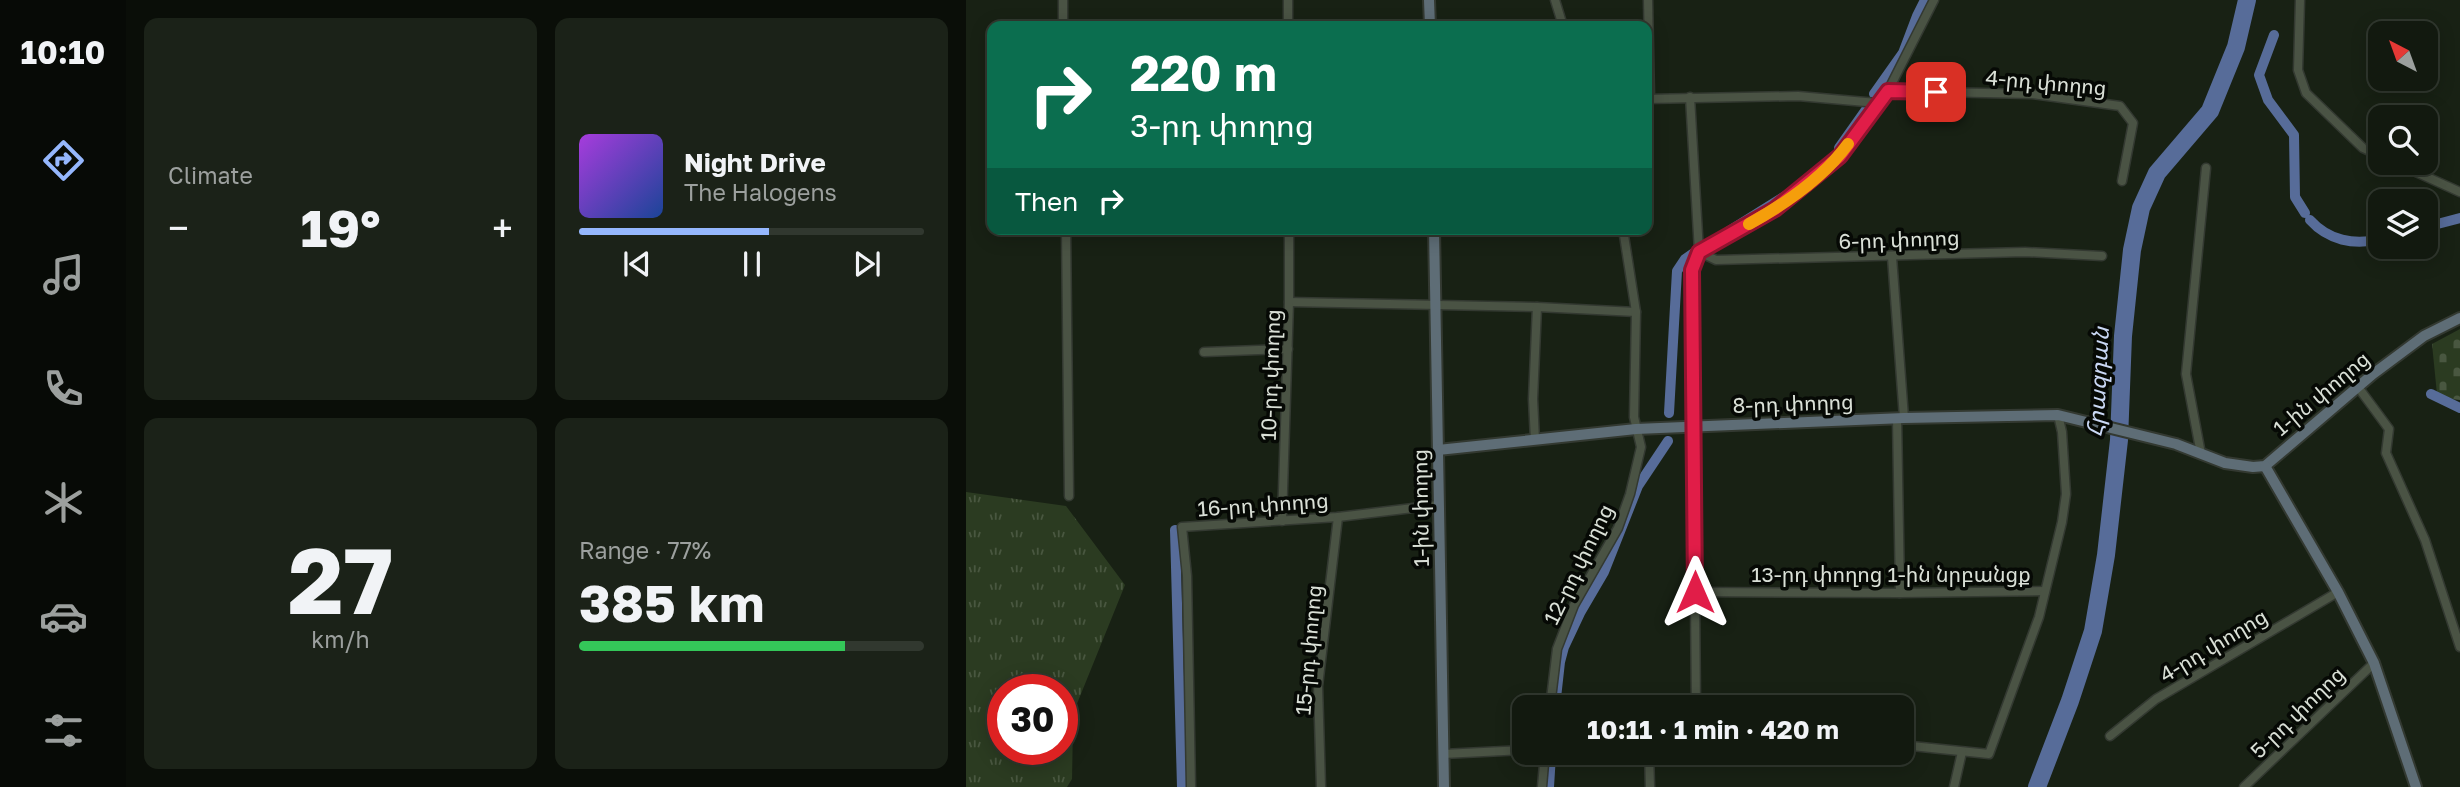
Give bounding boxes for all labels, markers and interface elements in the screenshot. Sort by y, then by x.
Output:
north arrow [2368,21,2438,91]
map controls [2368,21,2438,259]
text: 10:10 [21,33,105,71]
text: 220 m [1130,43,1277,102]
icon: right [1015,49,1106,140]
pin [1906,62,1966,122]
street label: 4-րդ փողոց [1984,64,2108,100]
icon: arrive [1917,73,1955,111]
button: search [2368,105,2438,175]
text: 3-րդ փողոց [1130,106,1314,144]
icon: directions [39,136,88,185]
text: Night Drive [684,147,826,178]
text: Climate [168,161,253,189]
text: The Halogens [684,178,837,206]
icon: right [1092,182,1130,220]
text: Then [1015,186,1078,217]
button: layers [2368,189,2438,259]
text: 19° [300,196,381,258]
text: − [168,205,189,250]
text: + [492,205,513,250]
street label: 6-րդ փողոց [1838,224,1960,254]
icon: previous [618,245,656,283]
icon: pause [733,245,771,283]
icon: next [848,245,886,283]
icon: music [39,250,88,299]
street label: 10-րդ փողոց [1255,309,1285,441]
water label: Հրազդան [2080,325,2115,438]
street label: 1-ին փողոց [2268,345,2374,441]
icon: phone [39,364,88,413]
street label: 8-րդ փողոց [1732,388,1854,418]
street label: 1-ին փողոց [1406,449,1434,567]
icon: climate [39,478,88,527]
street label: 16-րդ փողոց [1197,486,1329,522]
street label: 12-րդ փողոց [1538,499,1618,629]
text: 27 [288,525,393,634]
text: Range · 77% [579,536,711,564]
position arrow [1658,555,1732,629]
street label: 13-րդ փողոց 1-ին նրբանցք [1751,561,2031,587]
text: 385 km [579,571,764,633]
street label: 15-րդ փողոց [1289,584,1327,716]
icon: car [39,592,88,641]
street label: 4-րդ փողոց [2154,603,2272,687]
text: km/h [311,625,370,653]
street label: 5-րդ փողոց [2245,661,2349,763]
speed limit sign: 30 [987,674,1078,765]
icon: filters [39,706,88,755]
text: 10:11 · 1 min · 420 m [1587,714,1839,745]

